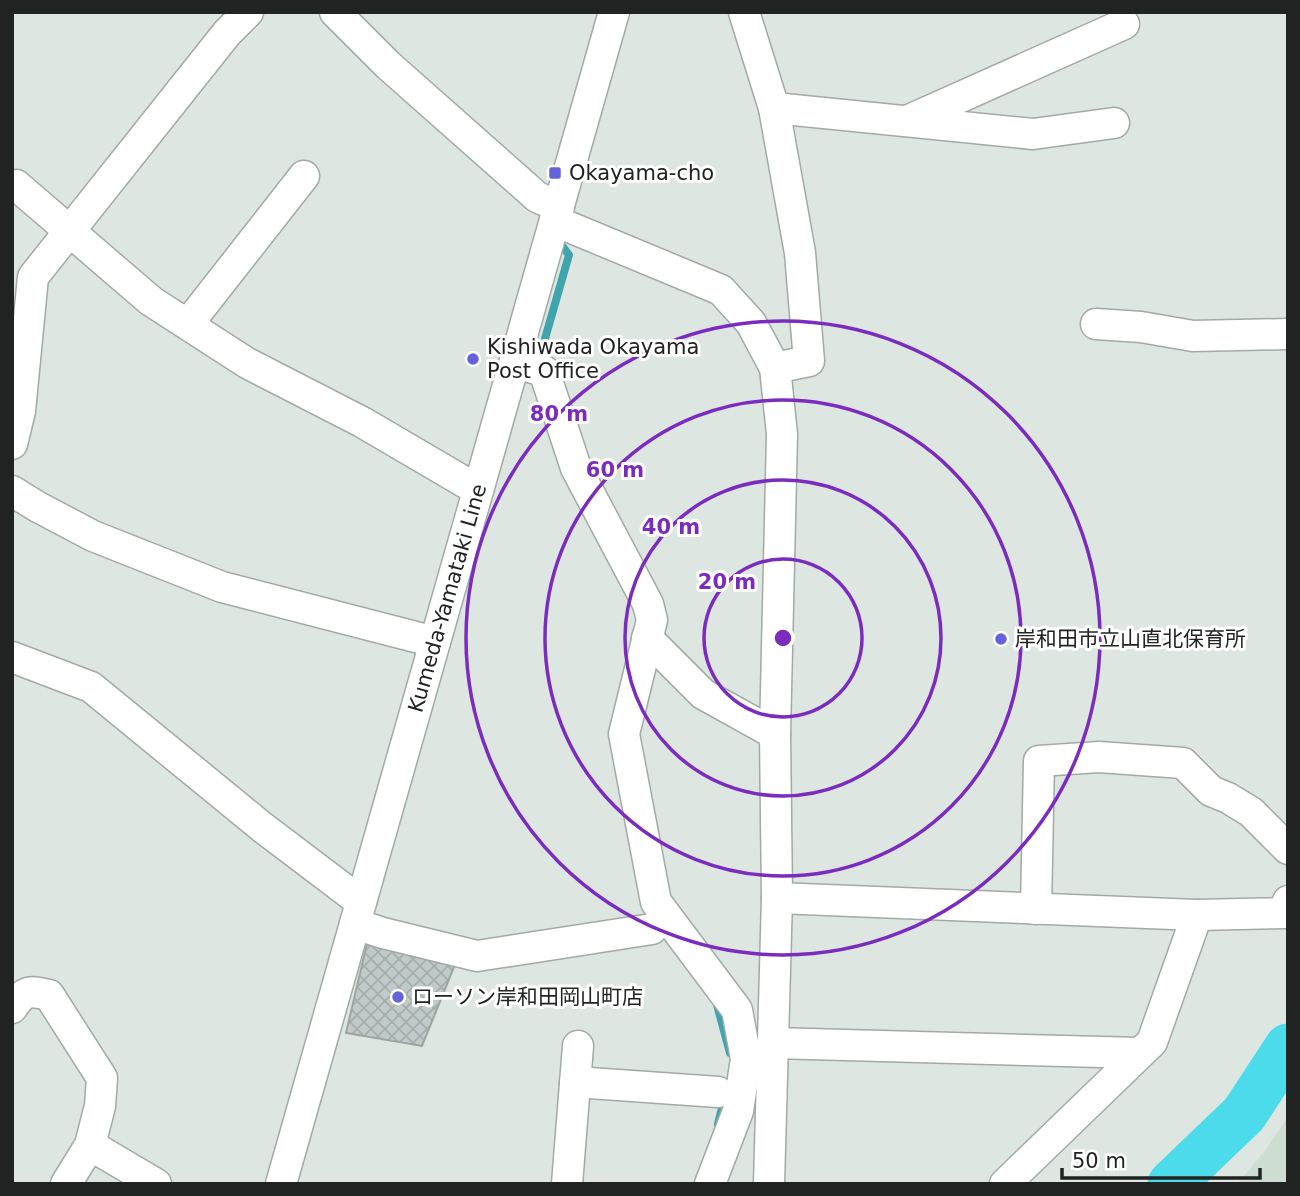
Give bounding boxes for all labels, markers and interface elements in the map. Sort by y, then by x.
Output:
place label: Okayama-cho [569,161,714,185]
marker: Okayama-cho [547,165,563,181]
place label: Kishiwada Okayama Post Office [487,335,699,383]
marker: Kishiwada Okayama Post Office [465,351,481,367]
text: 80 m [530,402,588,426]
text: 60 m [586,458,644,482]
street label: Kumeda-Yamataki Line [404,481,491,715]
text: 40 m [642,515,700,539]
text: 20 m [698,570,756,594]
centre of rings [771,626,795,650]
place label: 岸和田市立山直北保育所 [1015,627,1246,651]
marker: 岸和田市立山直北保育所 [993,631,1009,647]
place label: ローソン岸和田岡山町店 [412,985,643,1009]
marker: ローソン岸和田岡山町店 [390,989,406,1005]
scale bar [1062,1136,1260,1180]
text: 50 m [1072,1149,1126,1173]

